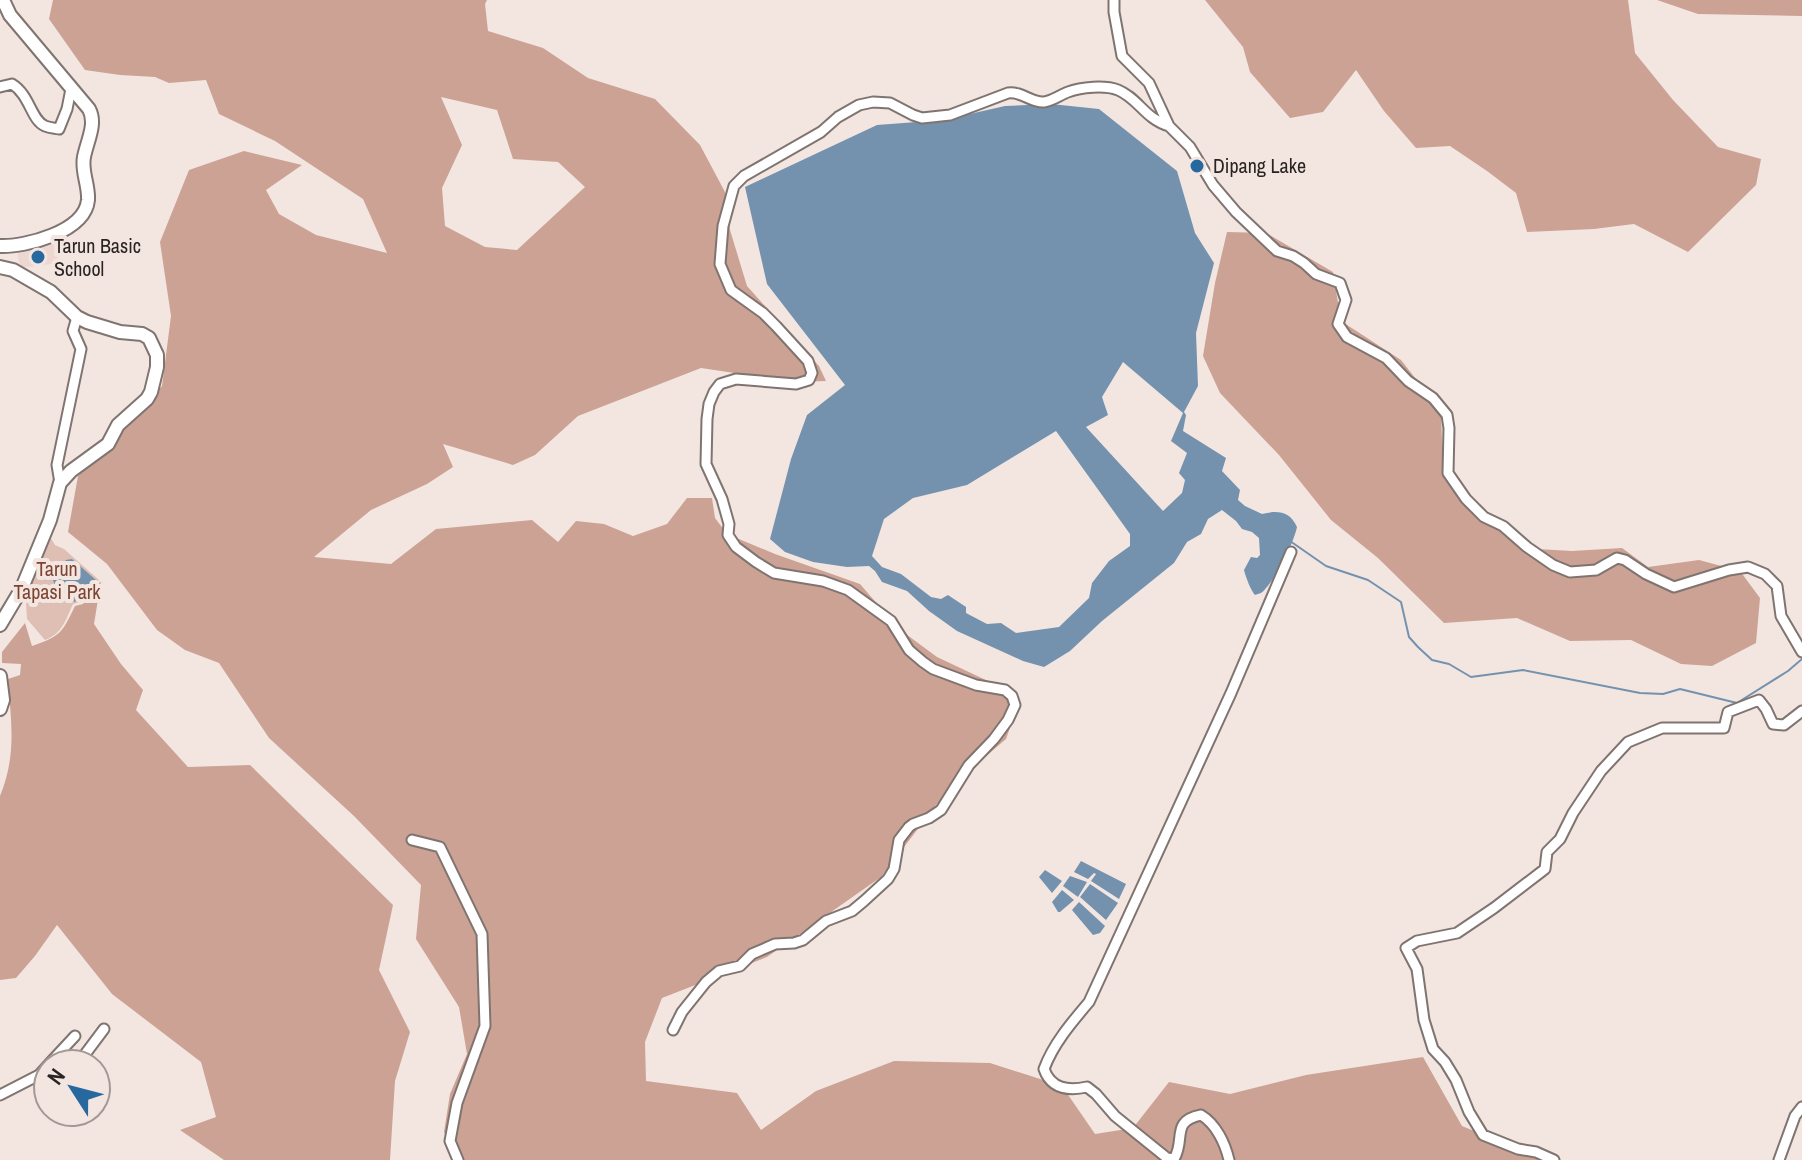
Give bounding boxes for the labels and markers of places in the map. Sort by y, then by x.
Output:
place label: Dipang Lake [1213,152,1306,179]
marker: Dipang Lake [1188,157,1206,175]
place label: Tarun Basic School [54,232,141,282]
marker: Tarun Basic School [29,248,47,266]

